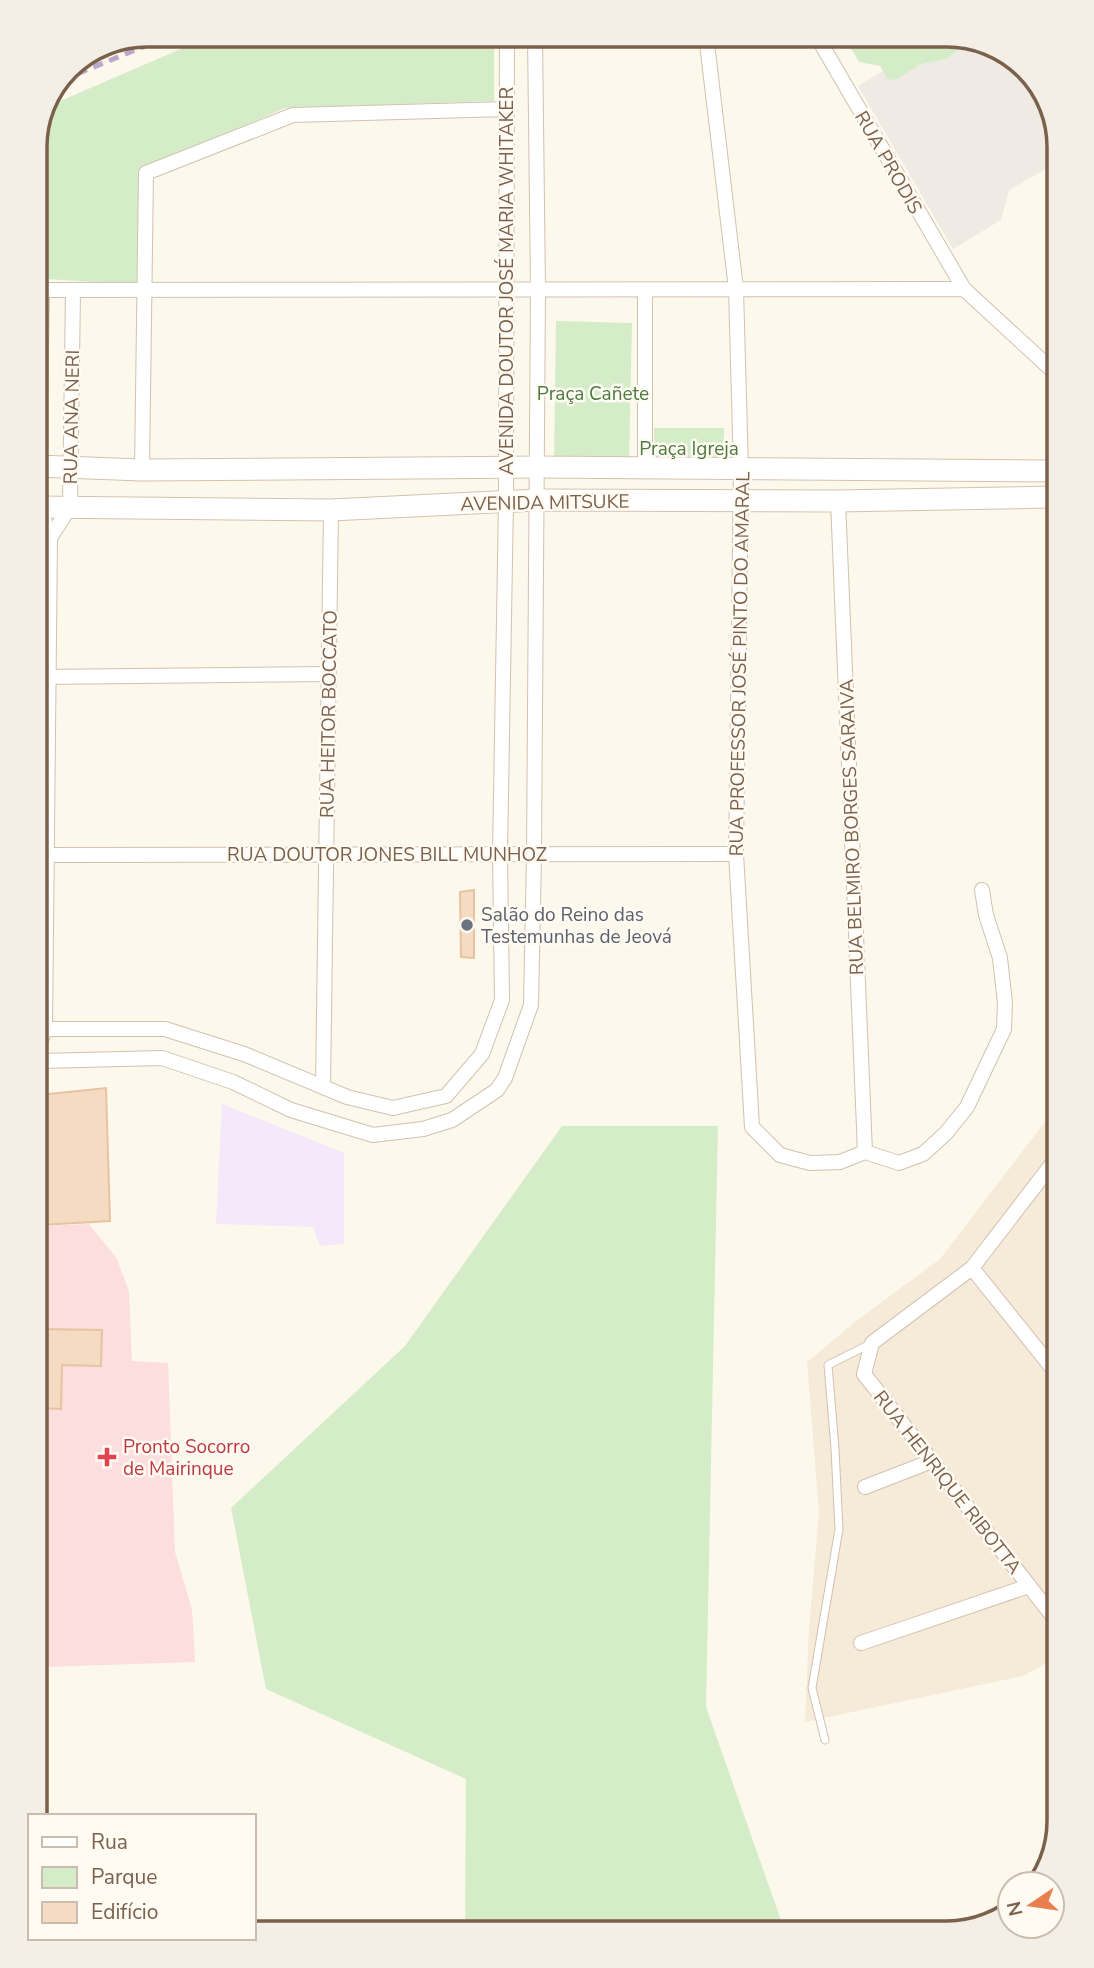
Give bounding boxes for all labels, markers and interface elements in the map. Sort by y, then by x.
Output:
street label: AVENIDA DOUTOR JOSÉ MARIA WHITAKER [494,87,520,475]
street label: RUA PRODIS [848,106,928,219]
street label: RUA ANA NERI [58,350,86,485]
park label: Praça Cañete [537,381,649,407]
park label: Praça Igreja [639,436,739,462]
street label: RUA PROFESSOR JOSÉ PINTO DO AMARAL [724,471,756,857]
street label: AVENIDA MITSUKE [460,489,630,517]
street label: RUA HEITOR BOCCATO [314,610,344,818]
street label: RUA BELMIRO BORGES SARAIVA [834,678,870,976]
street label: RUA DOUTOR JONES BILL MUNHOZ [227,842,547,868]
place label: Salão do Reino das Testemunhas de Jeová [481,902,672,950]
marker: Salão do Reino das Testemunhas de Jeová [459,917,475,933]
street label: RUA HENRIQUE RIBOTTA [867,1385,1027,1580]
place label: Pronto Socorro de Mairinque [123,1434,250,1482]
marker: Pronto Socorro de Mairinque [97,1447,117,1467]
legend [28,1814,256,1940]
text: Rua [91,1828,128,1856]
text: Parque [91,1863,158,1891]
north arrow [996,1870,1066,1940]
text: Edifício [91,1898,158,1926]
text: N [1001,1899,1030,1918]

